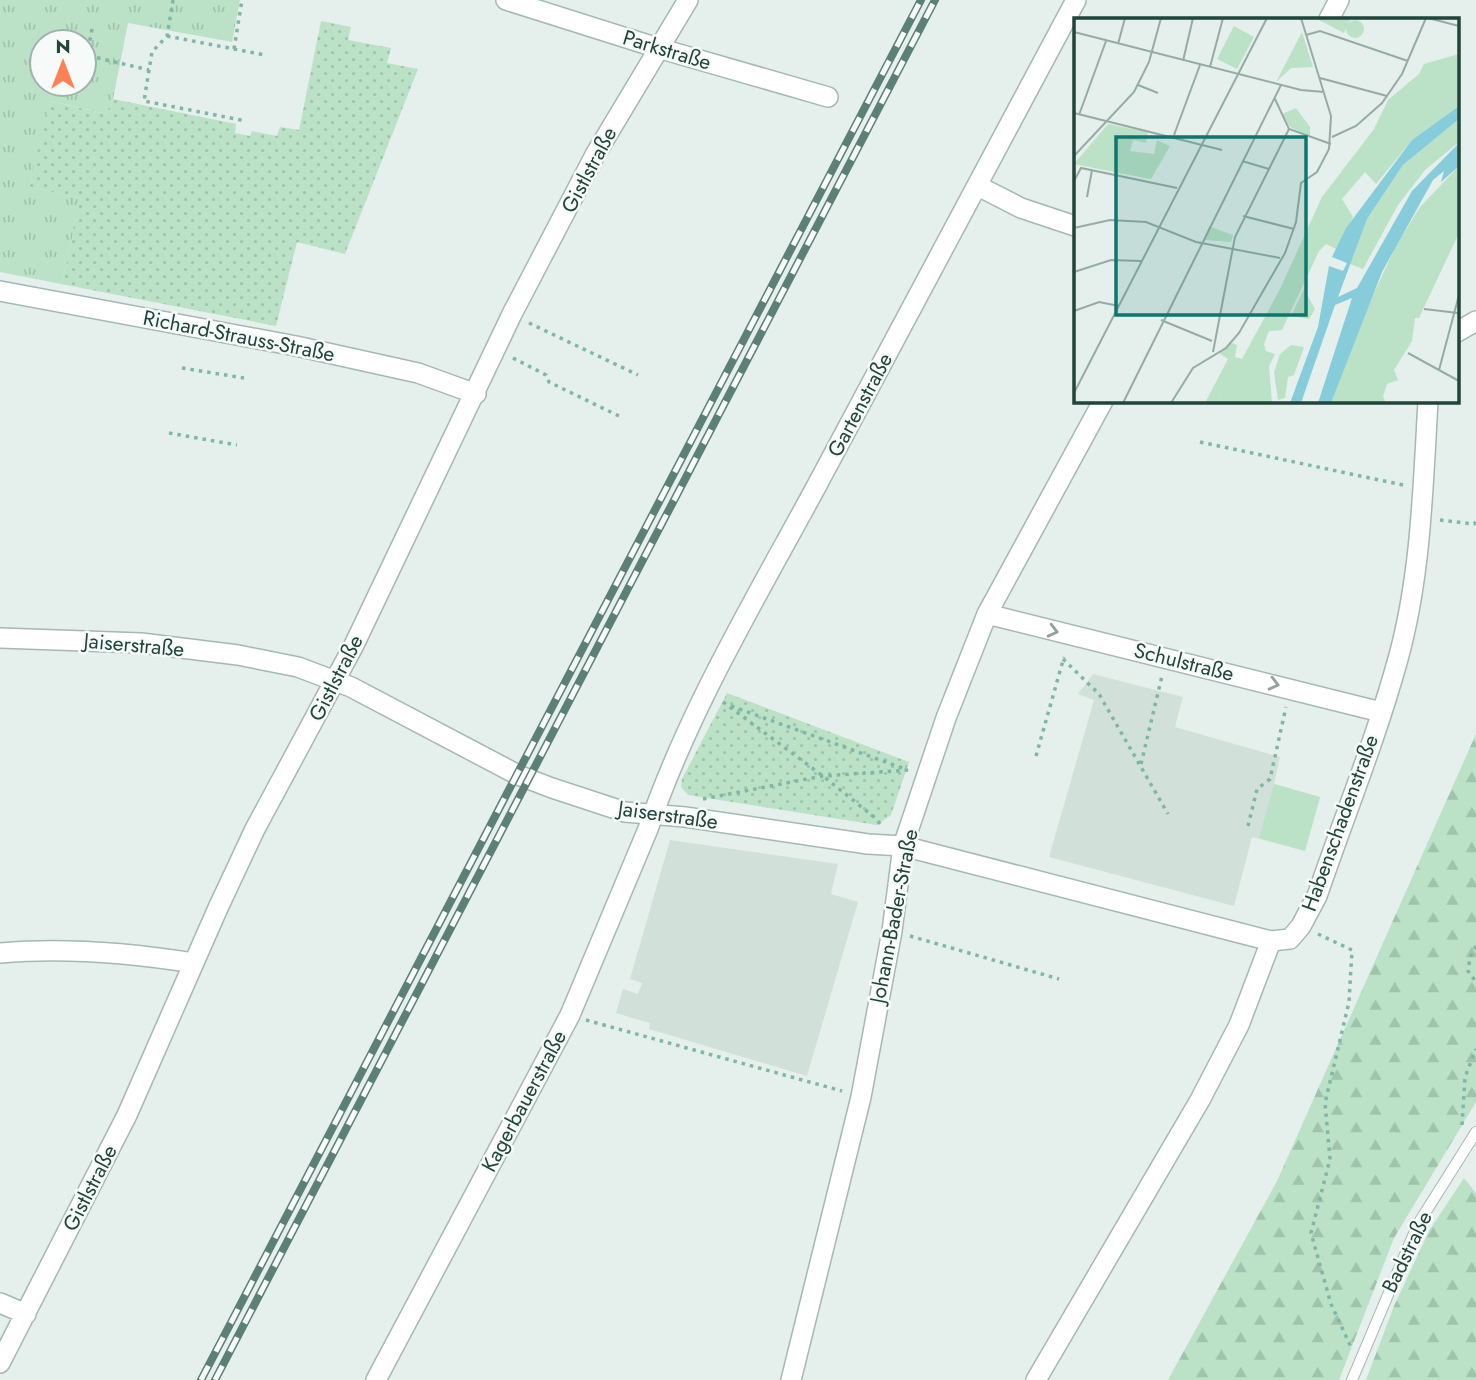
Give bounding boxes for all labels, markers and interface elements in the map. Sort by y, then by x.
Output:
inset map [1074,18,1458,402]
street label: Parkstraße [619,22,715,78]
north arrow [28,28,98,98]
text: N [55,33,71,60]
street label: Gistlstraße [554,121,624,218]
street label: Richard-Strauss-Straße [141,303,338,369]
street label: Gartenstraße [820,347,900,462]
one-way arrow [1047,622,1059,637]
street label: Jaiserstraße [80,625,186,664]
street label: Gistlstraße [301,629,371,726]
street label: Schulstraße [1131,635,1237,689]
one-way arrow [1268,676,1280,690]
street label: Habenschadenstraße [1294,730,1386,915]
street label: Jaiserstraße [613,793,720,837]
street label: Johann-Bader-Straße [862,826,926,1009]
street label: Kagerbauerstraße [474,1025,574,1177]
street label: Gistlstraße [55,1139,125,1236]
street label: Badstraße [1374,1206,1440,1298]

